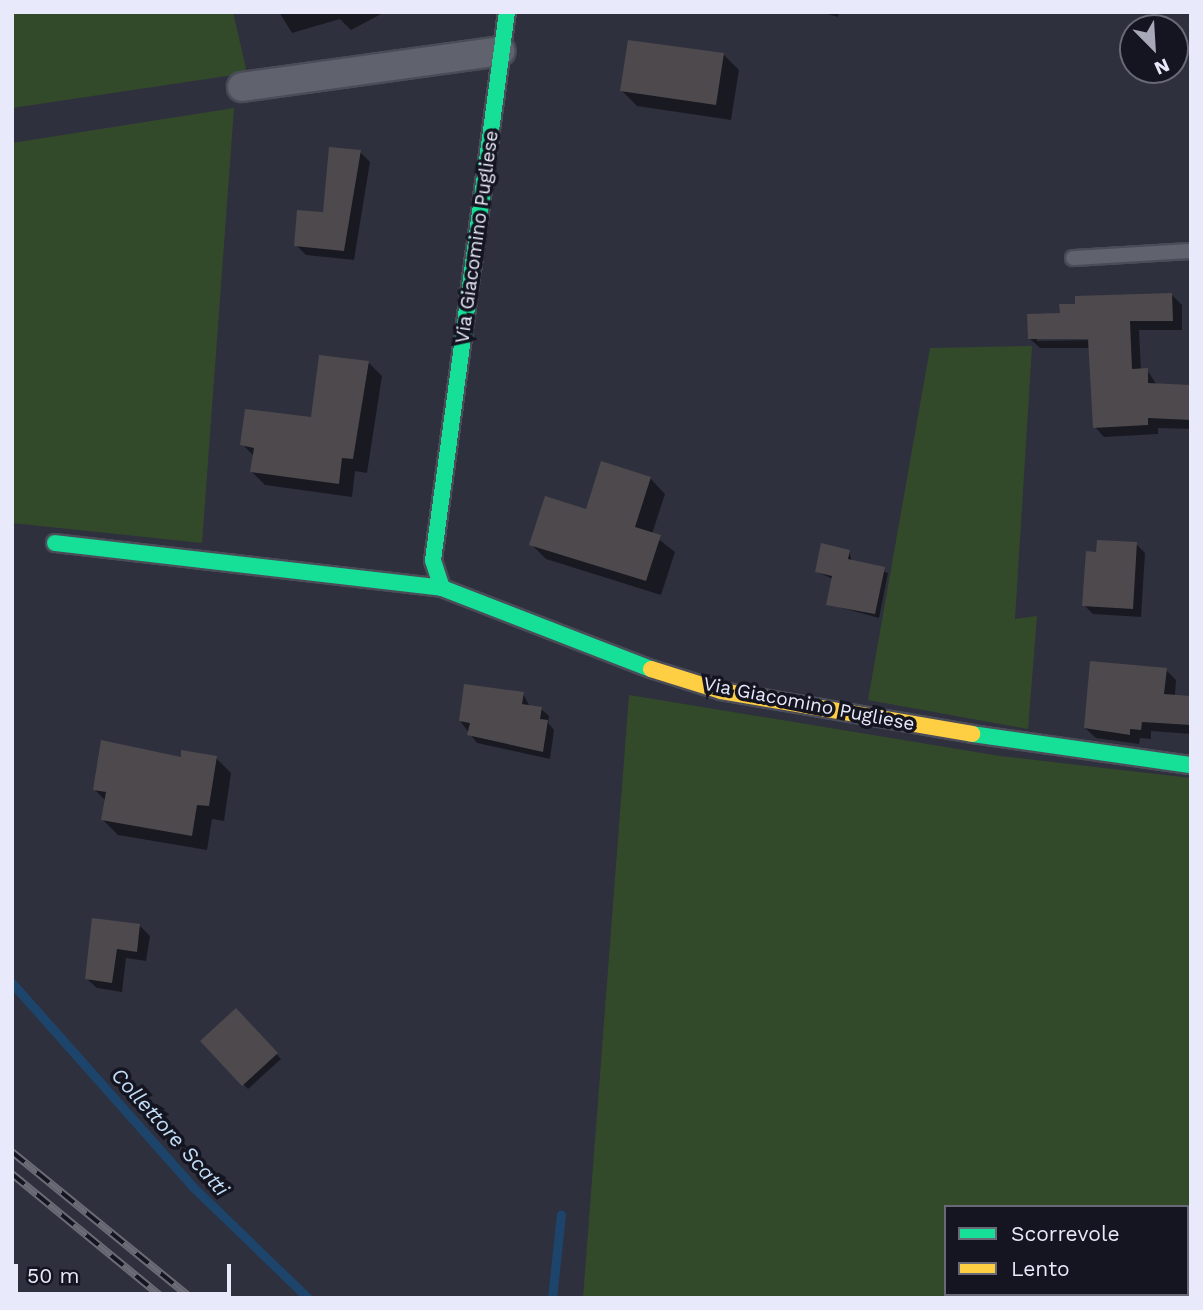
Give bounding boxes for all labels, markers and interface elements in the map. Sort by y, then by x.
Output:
north arrow [1119,14,1189,84]
text: N [1151,53,1173,80]
street label: Via Giacomino Pugliese [451,129,503,345]
street label: Via Giacomino Pugliese [701,672,917,736]
water label: Collettore Scatti [106,1063,234,1201]
legend [944,1205,1189,1296]
text: Scorrevole [1011,1221,1120,1246]
scale bar [18,1250,234,1294]
text: Lento [1011,1256,1070,1281]
text: 50 m [27,1263,79,1288]

